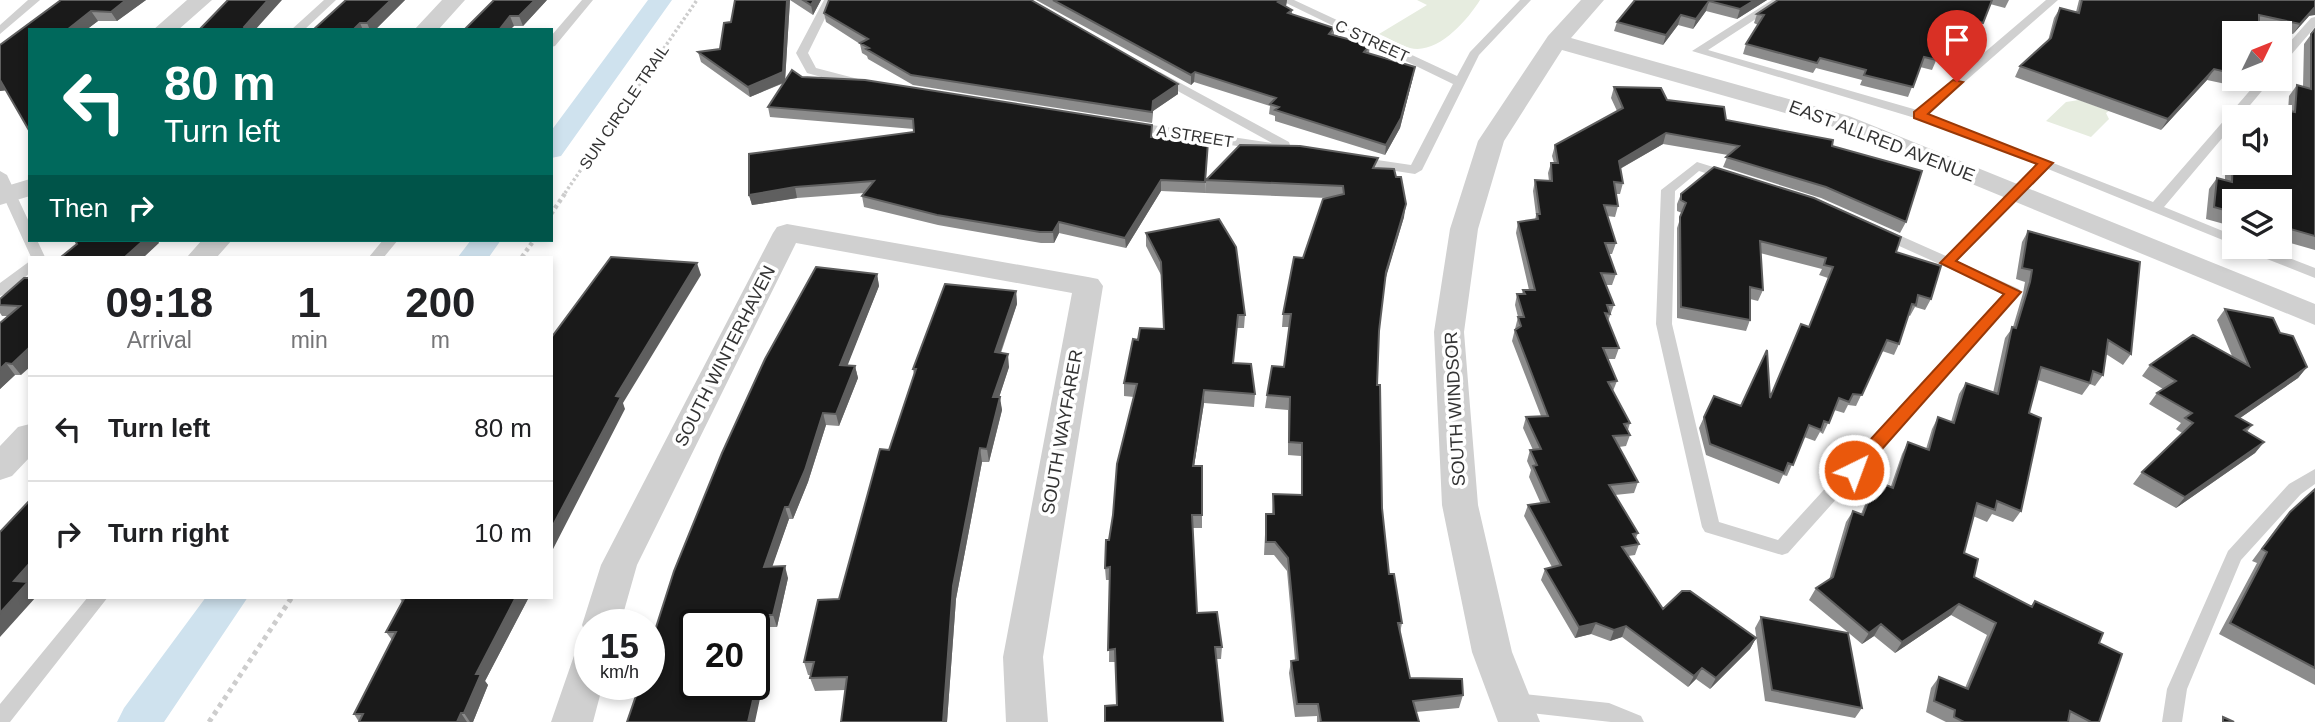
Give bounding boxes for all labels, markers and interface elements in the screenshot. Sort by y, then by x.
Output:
pin [1927,10,1987,82]
street label: C STREET [1333,17,1412,66]
icon: arrive [1938,21,1976,59]
north arrow [2222,21,2292,91]
map controls [2222,21,2292,259]
street label: SUN CIRCLE TRAIL [576,41,672,172]
icon: left [49,56,140,147]
text: 80 m [164,56,276,110]
street label: EAST ALLRED AVENUE [1786,96,1978,186]
button: sound [2222,105,2292,175]
text: Turn left [164,113,280,149]
street label: A STREET [1155,122,1235,150]
icon: right [122,189,160,227]
button: layers [2222,189,2292,259]
text: Then [49,193,108,223]
street label: SOUTH WINTERHAVEN [671,263,779,449]
text: 09:18 [106,279,213,326]
text: 1 [297,279,321,326]
text: 200 [405,279,475,326]
text: Arrival [127,327,192,353]
text: min [291,327,328,353]
text: m [431,327,450,353]
street label: SOUTH WINDSOR [1441,331,1469,487]
street label: SOUTH WAYFARER [1038,348,1086,516]
icon: left [49,410,87,448]
text: Turn left [108,413,210,443]
text: 80 m [474,413,532,443]
position arrow [1817,433,1891,507]
icon: right [49,515,87,553]
text: Turn right [108,518,229,548]
text: 10 m [474,518,532,548]
speed limit sign: 20 [679,609,770,700]
text: 15 [600,626,639,665]
text: km/h [600,662,639,682]

